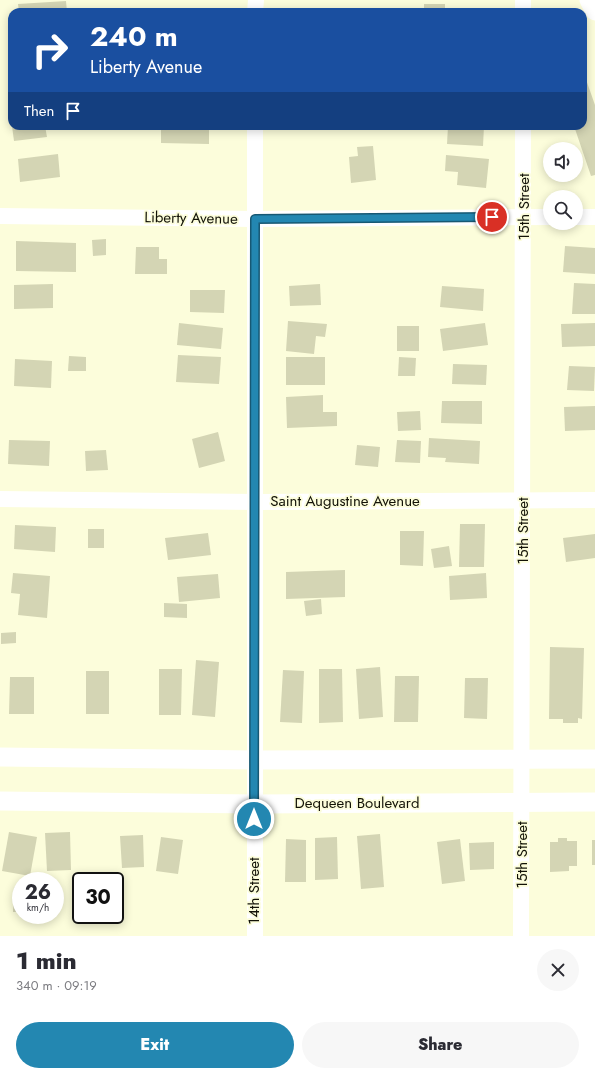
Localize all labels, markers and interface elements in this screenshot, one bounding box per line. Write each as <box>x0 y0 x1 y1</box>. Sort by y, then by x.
text: 240 m <box>90 16 178 57</box>
icon: right <box>24 24 76 76</box>
text: Liberty Avenue <box>90 54 202 80</box>
text: Then <box>24 100 54 122</box>
icon: arrive <box>62 100 84 122</box>
map controls <box>543 142 583 230</box>
button: sound <box>543 142 583 182</box>
street label: 15th Street <box>513 173 535 240</box>
button: search <box>543 190 583 230</box>
pin <box>475 200 509 234</box>
street label: Liberty Avenue <box>144 206 238 230</box>
icon: arrive <box>481 206 503 228</box>
street label: Saint Augustine Avenue <box>270 490 420 512</box>
street label: 15th Street <box>512 497 534 564</box>
street label: Dequeen Boulevard <box>294 792 420 814</box>
position arrow <box>233 798 275 840</box>
street label: 15th Street <box>511 821 533 888</box>
street label: 14th Street <box>243 857 265 925</box>
speed limit sign: 30 <box>72 872 124 924</box>
text: 26 <box>25 878 51 907</box>
text: km/h <box>27 900 49 915</box>
text: 1 min <box>16 943 77 978</box>
button: close <box>537 949 579 991</box>
text: 340 m · 09:19 <box>16 976 97 995</box>
button: Exit <box>16 1022 294 1068</box>
button: Share <box>302 1022 579 1068</box>

